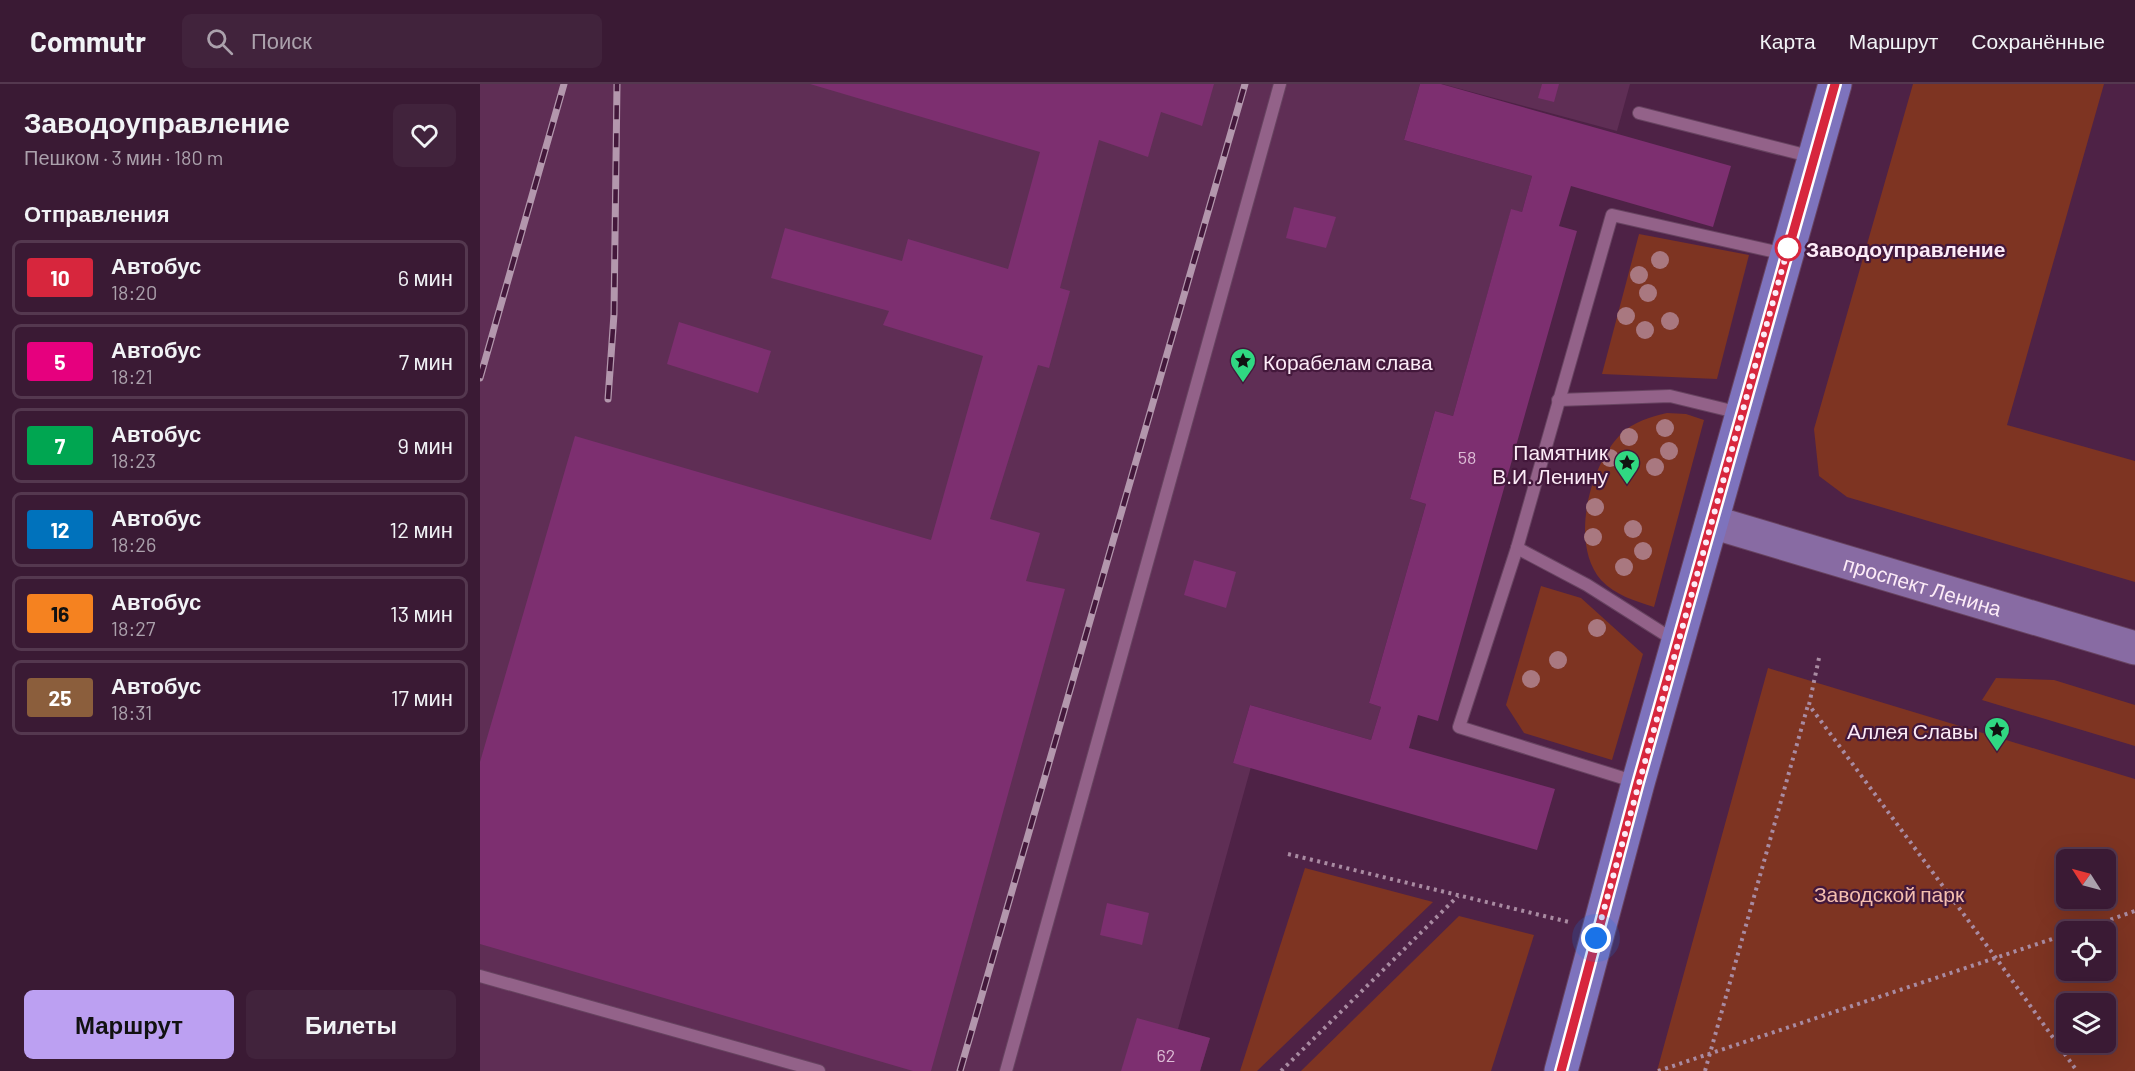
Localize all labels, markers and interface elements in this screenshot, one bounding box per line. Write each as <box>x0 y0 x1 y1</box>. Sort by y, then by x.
search box <box>182 14 602 68</box>
text: Commutr <box>30 24 146 58</box>
icon: search <box>203 25 236 58</box>
text: Поиск <box>251 27 312 53</box>
text: Карта <box>1760 28 1816 53</box>
text: Маршрут <box>1849 28 1938 53</box>
text: Сохранённые <box>1971 28 2105 53</box>
button: heart <box>393 104 456 167</box>
text: Заводоуправление <box>24 105 290 139</box>
text: Пешком · 3 мин · 180 m <box>24 145 223 169</box>
text: Отправления <box>24 200 170 226</box>
marker: Заводоуправление <box>1775 235 1801 261</box>
place label: Заводоуправление <box>1806 236 2005 261</box>
text: Автобус <box>111 252 201 278</box>
text: 6 мин <box>398 264 453 290</box>
text: 10 <box>50 265 70 290</box>
text: 18:20 <box>111 280 157 304</box>
text: Автобус <box>111 336 201 362</box>
place icon: Корабелам слава <box>1228 346 1258 384</box>
text: 7 мин <box>399 348 453 374</box>
text: 5 <box>54 349 66 374</box>
place label: Корабелам слава <box>1263 349 1433 374</box>
text: 18:21 <box>111 364 153 388</box>
text: Автобус <box>111 420 201 446</box>
text: 9 мин <box>398 432 453 458</box>
text: 7 <box>55 433 65 458</box>
place label: Памятник В.И. Ленину <box>1492 439 1609 488</box>
house number: 58 <box>1458 446 1476 468</box>
text: 18:23 <box>111 448 156 472</box>
place icon: Памятник В.И. Ленину <box>1612 448 1642 486</box>
text: Автобус <box>111 504 201 530</box>
text: 12 мин <box>390 516 453 542</box>
text: 12 <box>50 517 70 542</box>
text: 18:26 <box>111 532 156 556</box>
street label: проспект Ленина <box>1841 549 2005 620</box>
text: Автобус <box>111 588 201 614</box>
text: 13 мин <box>390 600 453 626</box>
text: 16 <box>51 601 69 626</box>
text: 18:27 <box>111 616 155 640</box>
text: Автобус <box>111 672 201 698</box>
text: 17 мин <box>391 684 453 710</box>
text: 25 <box>48 685 72 710</box>
text: 18:31 <box>111 700 152 724</box>
place icon: Аллея Славы <box>1982 715 2012 753</box>
place label: Аллея Славы <box>1847 718 1978 743</box>
north arrow <box>2056 849 2116 909</box>
map controls <box>2056 849 2116 1053</box>
park label: Заводской парк <box>1814 881 1965 906</box>
button: locate <box>2056 921 2116 981</box>
your location <box>1581 923 1611 953</box>
button: Маршрут <box>24 990 234 1059</box>
button: Билеты <box>246 990 456 1059</box>
button: layers <box>2056 993 2116 1053</box>
house number: 62 <box>1157 1044 1175 1066</box>

